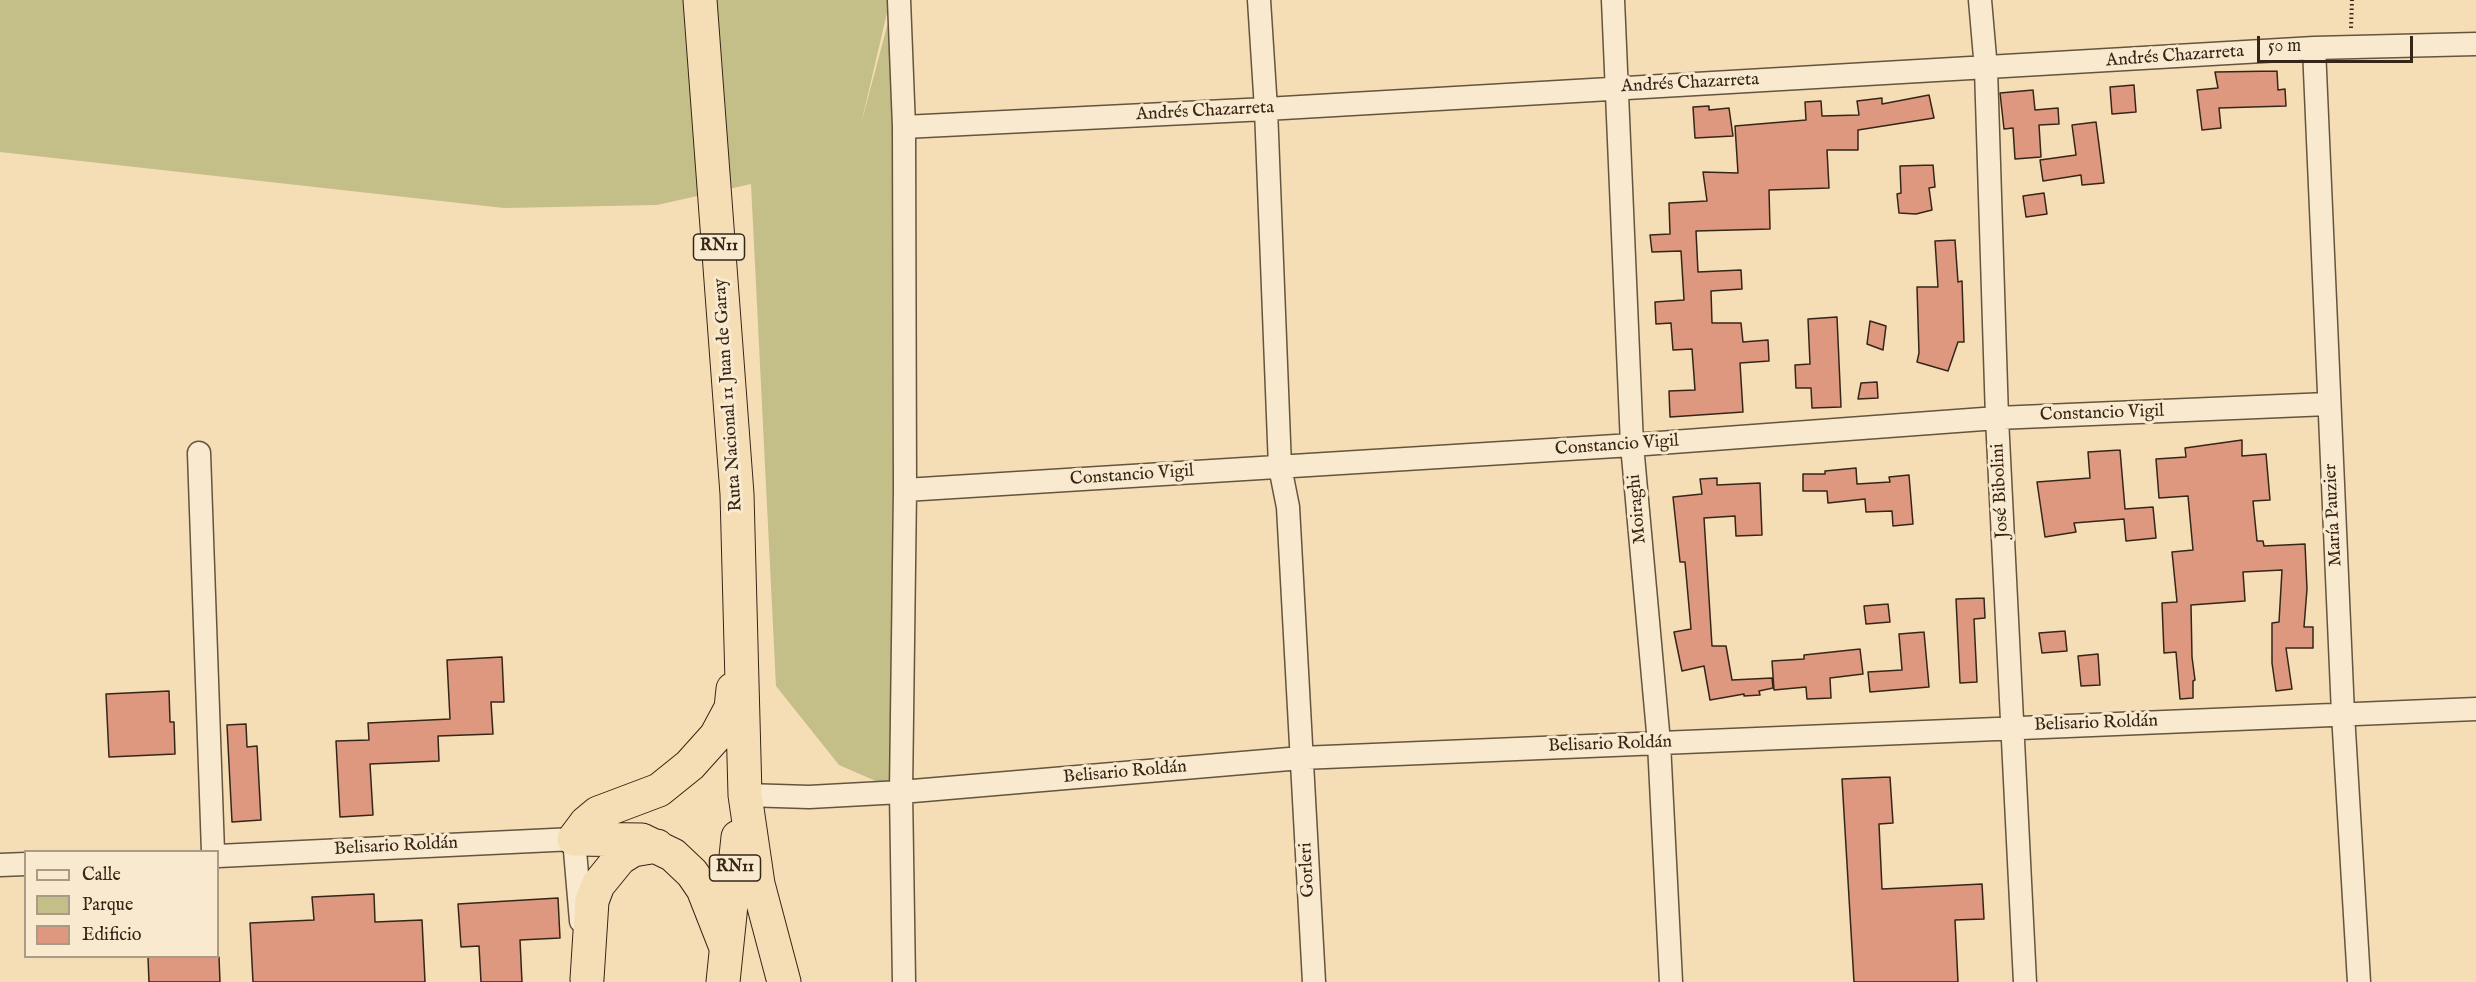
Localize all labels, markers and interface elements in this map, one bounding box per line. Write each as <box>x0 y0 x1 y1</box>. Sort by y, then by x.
scale bar <box>2260 24 2416 62</box>
text: 50 m <box>2268 35 2301 58</box>
street label: Andrés Chazarreta <box>2105 41 2245 73</box>
street label: Andrés Chazarreta <box>1620 70 1760 98</box>
street label: Andrés Chazarreta <box>1135 98 1275 126</box>
road number: RN11 <box>694 234 744 260</box>
street label: Ruta Nacional 11 Juan de Garay <box>710 278 748 512</box>
street label: Constancio Vigil <box>2040 401 2164 427</box>
street label: Constancio Vigil <box>1554 431 1680 461</box>
street label: José Bibolini <box>1988 443 2014 539</box>
street label: Constancio Vigil <box>1069 461 1195 491</box>
street label: María Pauzier <box>2321 463 2347 567</box>
street label: Moiraghi <box>1624 473 1652 545</box>
street label: Belisario Roldán <box>2034 711 2158 737</box>
street label: Belisario Roldán <box>1548 732 1672 758</box>
street label: Belisario Roldán <box>1062 757 1188 789</box>
street label: Belisario Roldán <box>333 833 459 861</box>
street label: Gorleri <box>1296 842 1320 898</box>
legend <box>24 850 219 958</box>
road number: RN11 <box>710 855 760 881</box>
text: Calle <box>82 864 121 887</box>
text: Parque <box>82 894 133 917</box>
text: Edificio <box>82 924 142 947</box>

